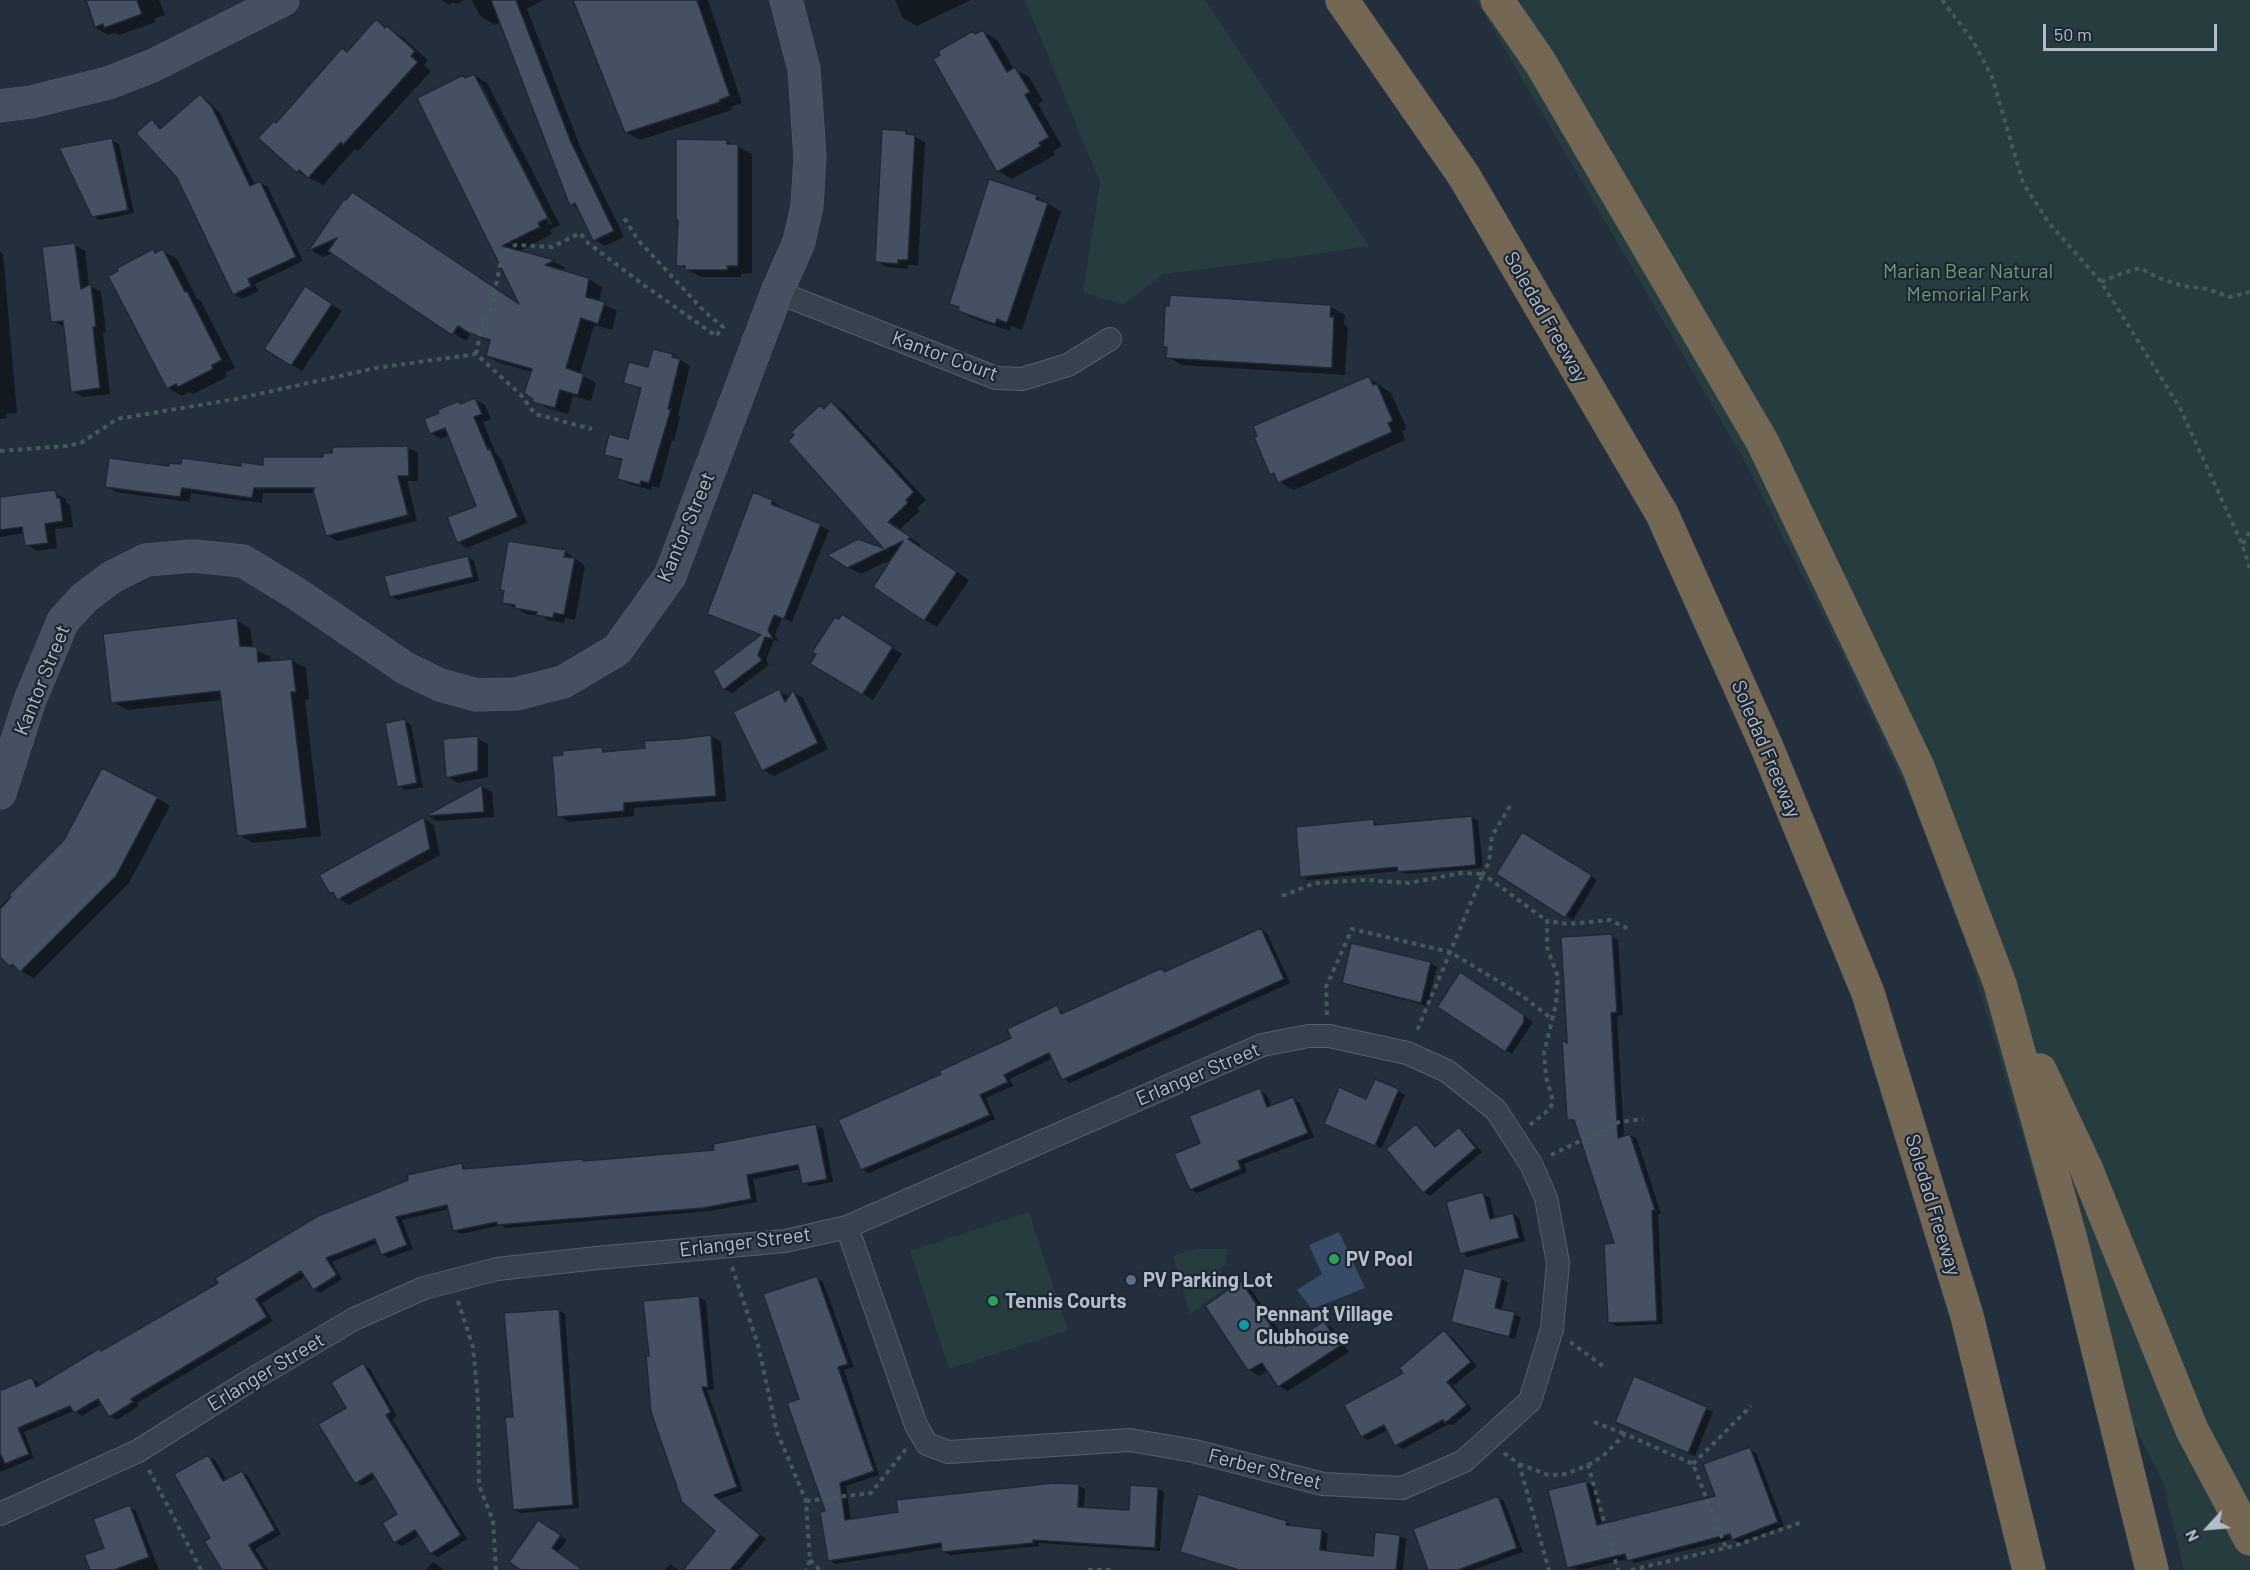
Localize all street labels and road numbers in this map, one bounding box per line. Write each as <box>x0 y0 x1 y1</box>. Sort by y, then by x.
street label: Soledad Freeway <box>1499 247 1593 387</box>
street label: Kantor Court <box>889 326 1001 386</box>
street label: Kantor Street <box>652 468 720 586</box>
street label: Kantor Street <box>9 621 75 739</box>
street label: Soledad Freeway <box>1726 677 1806 821</box>
street label: Erlanger Street <box>1132 1037 1264 1111</box>
street label: Soledad Freeway <box>1900 1131 1966 1279</box>
street label: Erlanger Street <box>678 1222 812 1262</box>
street label: Erlanger Street <box>203 1328 329 1416</box>
street label: Ferber Street <box>1206 1443 1324 1495</box>

